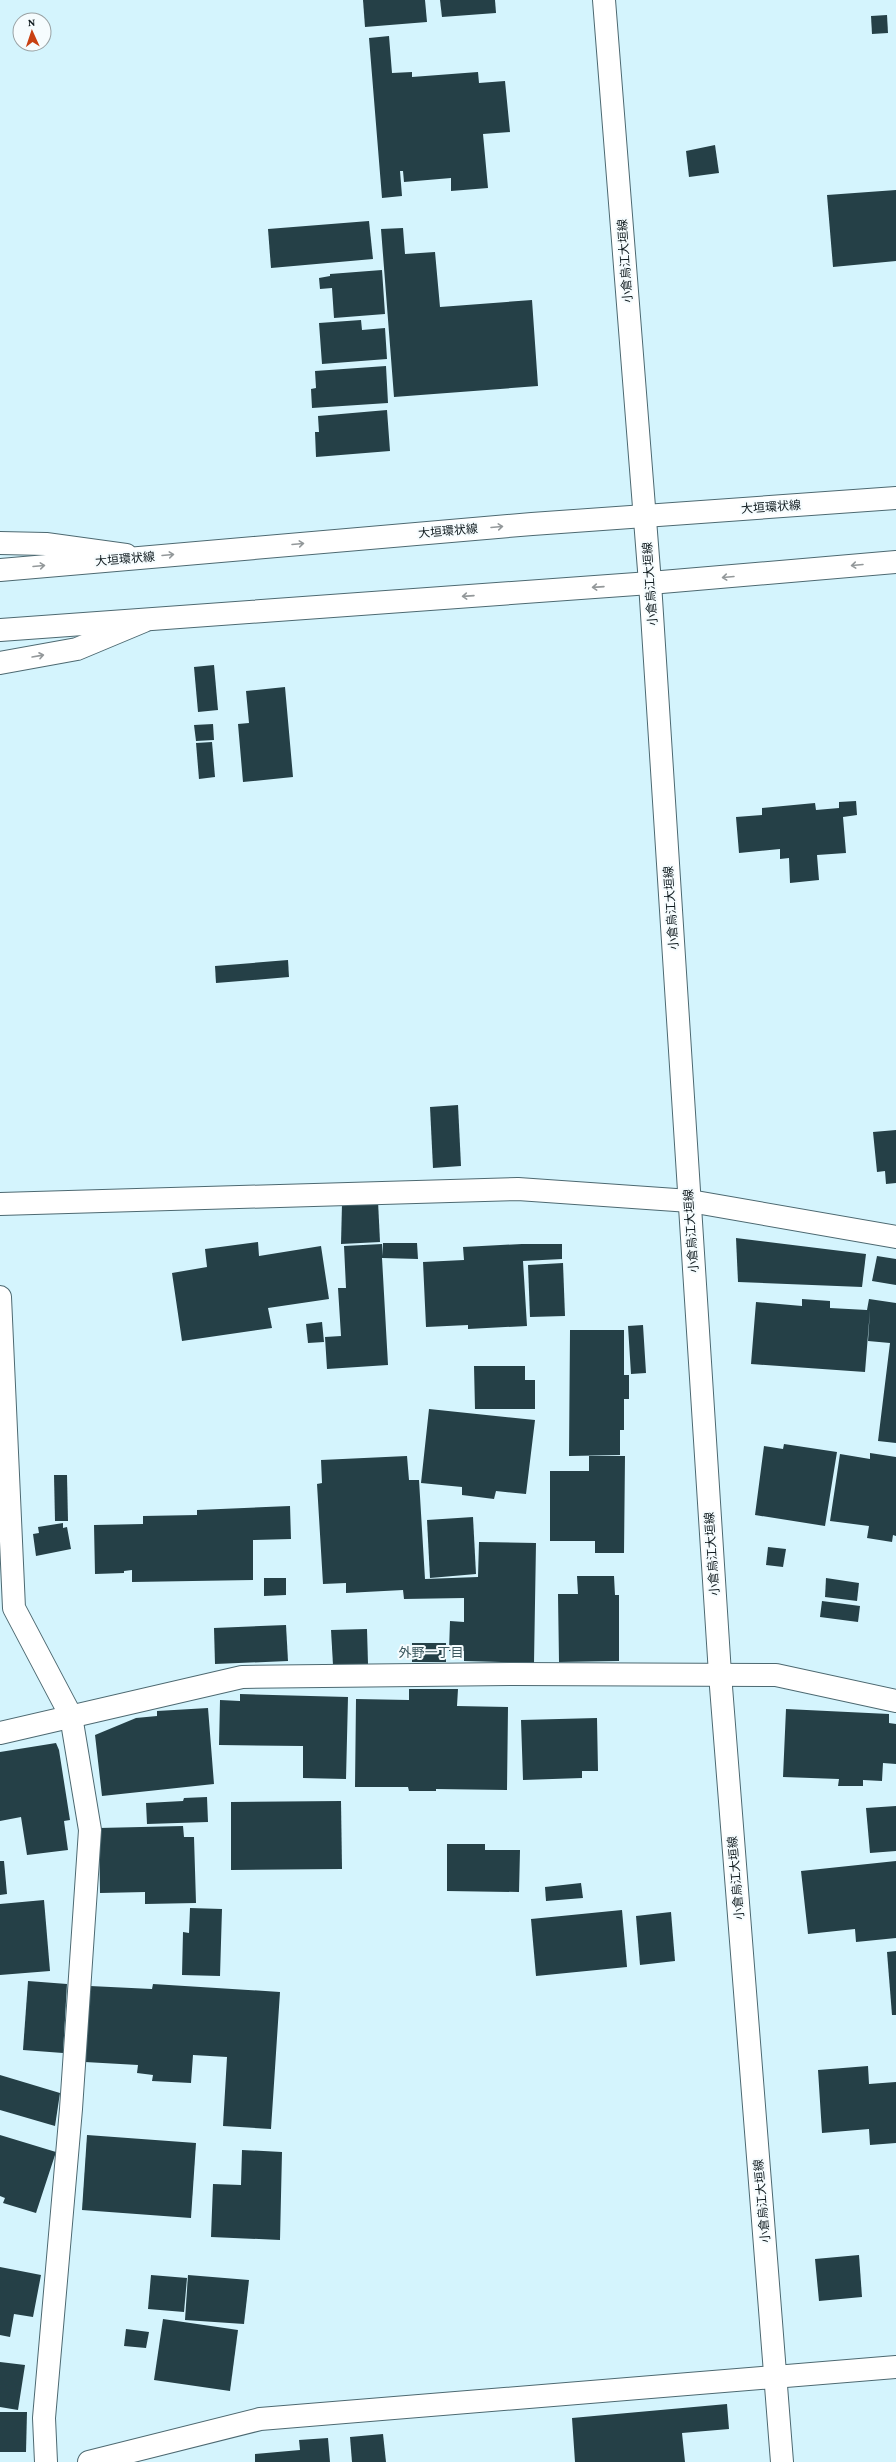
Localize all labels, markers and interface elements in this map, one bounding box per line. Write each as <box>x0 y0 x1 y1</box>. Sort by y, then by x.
north arrow <box>12 12 52 52</box>
text: N <box>27 16 36 28</box>
street label: 小倉烏江大垣線 <box>615 219 635 303</box>
street label: 大垣環状線 <box>741 498 801 516</box>
street label: 大垣環状線 <box>417 521 479 541</box>
one-way arrow <box>490 523 503 530</box>
one-way arrow <box>291 540 304 548</box>
street label: 小倉烏江大垣線 <box>640 542 660 626</box>
street label: 大垣環状線 <box>94 549 156 569</box>
one-way arrow <box>161 551 174 559</box>
one-way arrow <box>851 561 864 569</box>
one-way arrow <box>32 563 45 570</box>
one-way arrow <box>722 573 735 580</box>
one-way arrow <box>592 583 605 590</box>
one-way arrow <box>462 592 475 599</box>
one-way arrow <box>32 652 45 660</box>
street label: 小倉烏江大垣線 <box>661 866 681 950</box>
street label: 小倉烏江大垣線 <box>681 1189 701 1273</box>
street label: 小倉烏江大垣線 <box>702 1512 722 1596</box>
district label: 外野一丁目 <box>398 1645 464 1660</box>
street label: 小倉烏江大垣線 <box>725 1836 747 1920</box>
street label: 小倉烏江大垣線 <box>751 2159 773 2243</box>

